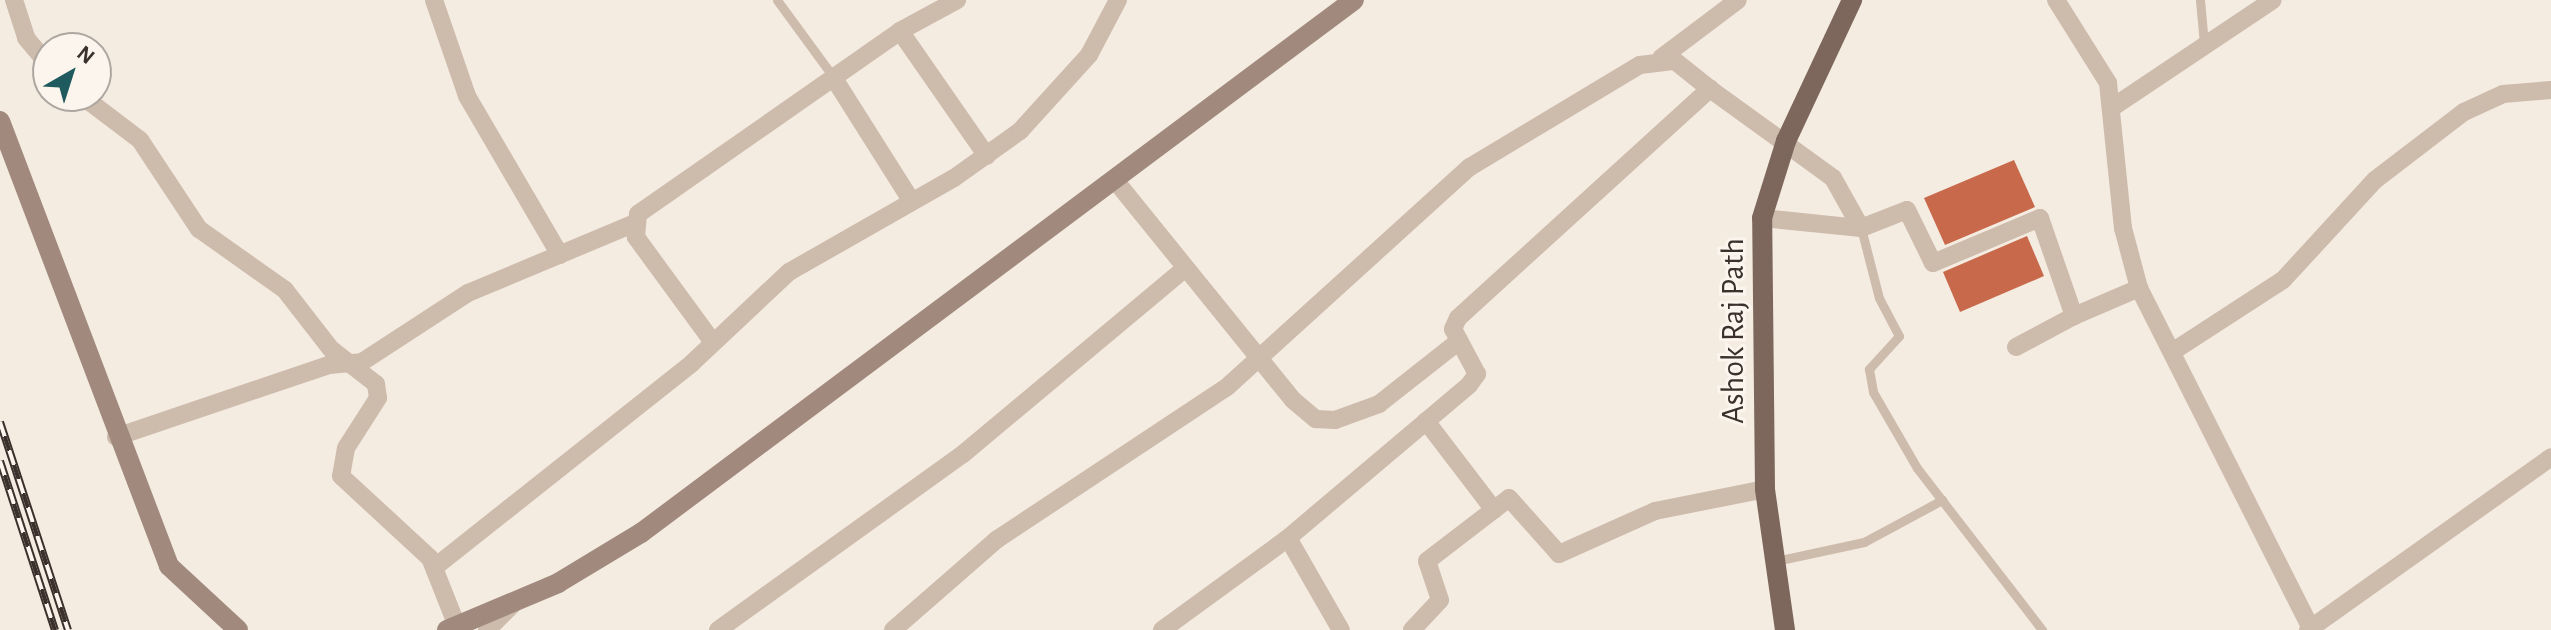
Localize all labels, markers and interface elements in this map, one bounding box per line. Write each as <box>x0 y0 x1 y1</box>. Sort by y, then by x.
north arrow <box>32 32 112 112</box>
text: N <box>73 42 99 68</box>
street label: Ashok Raj Path <box>1714 238 1752 424</box>

